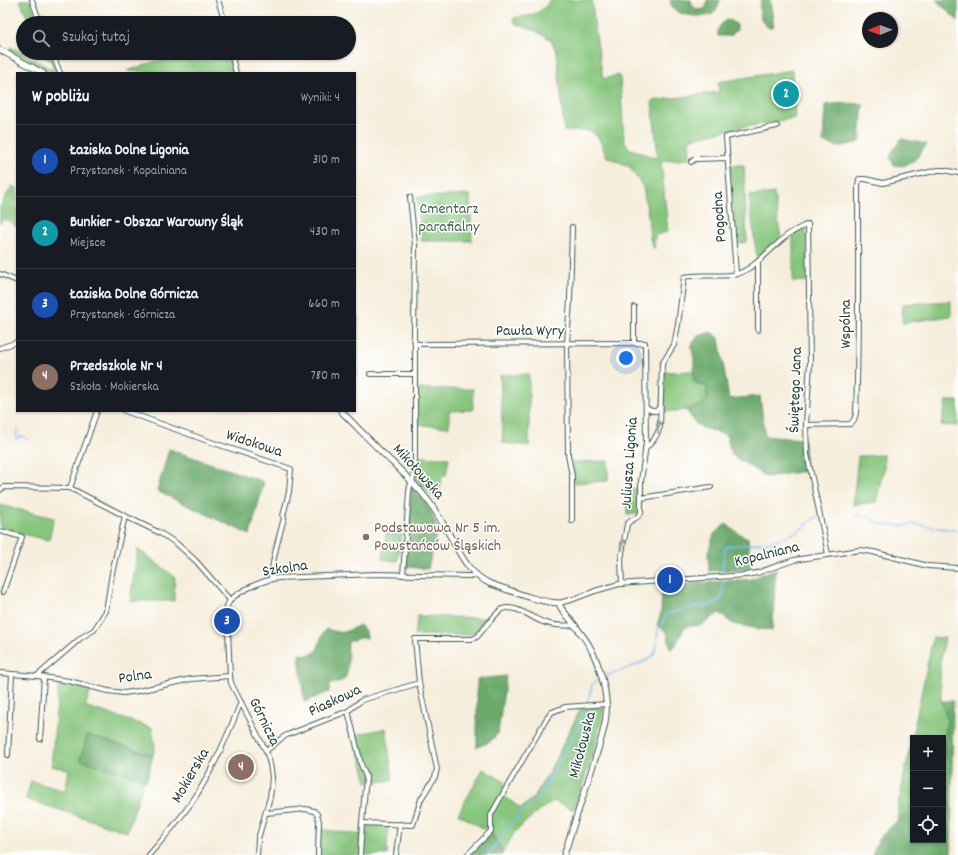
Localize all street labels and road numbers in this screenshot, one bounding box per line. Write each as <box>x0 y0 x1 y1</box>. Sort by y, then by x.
street label: Pogodna <box>707 190 733 243</box>
street label: Wspólna <box>835 299 858 349</box>
street label: Pawła Wyry <box>496 320 565 343</box>
street label: Świętego Jana <box>783 346 809 433</box>
street label: Juliusza Ligonia <box>615 416 645 510</box>
street label: Widokowa <box>223 424 286 464</box>
street label: Mikołowska <box>387 439 450 505</box>
street label: Kopalniana <box>732 536 802 574</box>
street label: Szkolna <box>261 554 310 584</box>
street label: Polna <box>117 663 153 691</box>
street label: Piaskowa <box>305 679 366 723</box>
street label: Górnicza <box>242 694 286 751</box>
street label: Mikołowska <box>563 709 603 781</box>
street label: Mokierska <box>166 744 216 808</box>

